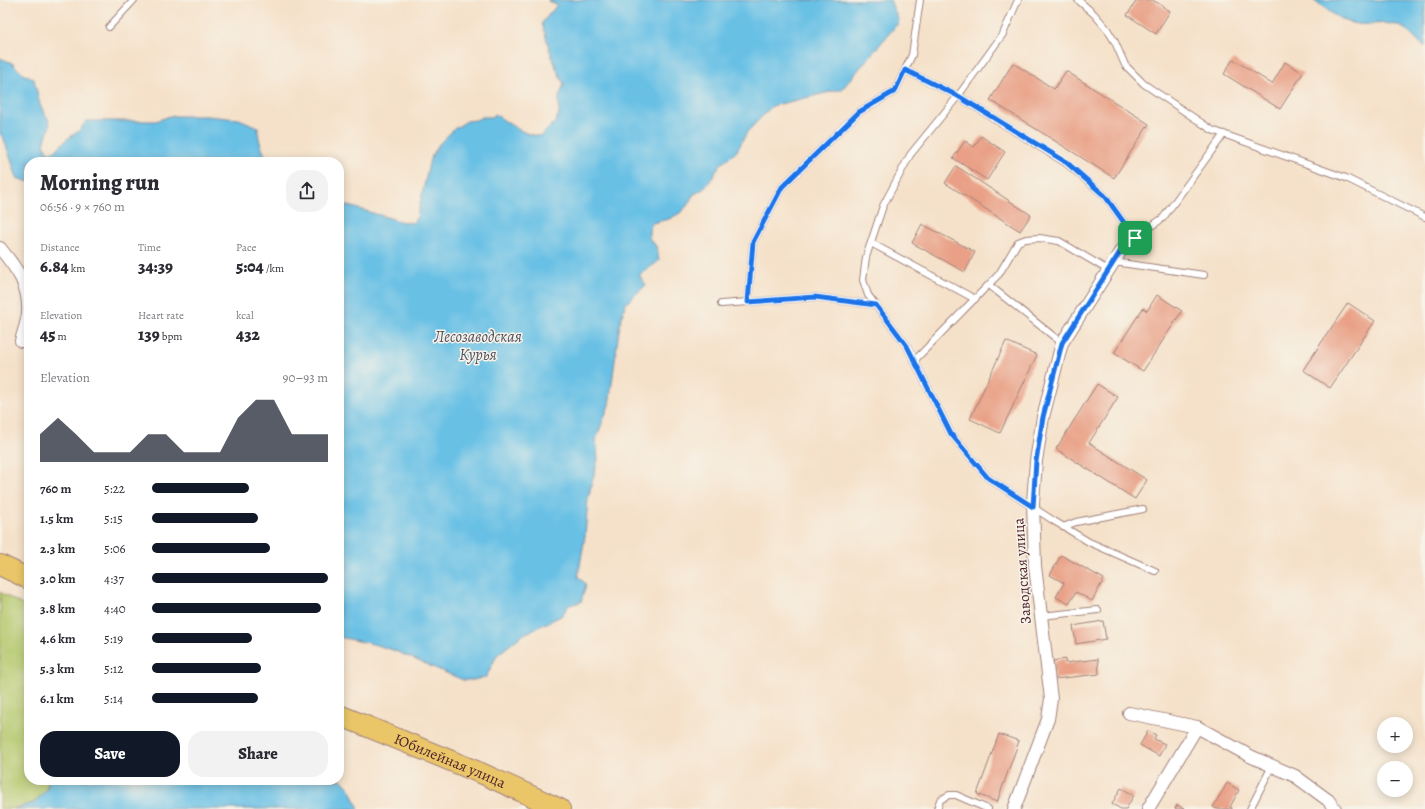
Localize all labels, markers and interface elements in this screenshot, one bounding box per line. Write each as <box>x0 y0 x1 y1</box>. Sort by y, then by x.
text: Morning run <box>40 168 160 198</box>
button: share <box>286 170 328 212</box>
text: 06:56 · 9 × 760 m <box>40 198 125 215</box>
pin <box>1118 221 1152 255</box>
icon: arrive <box>1124 227 1146 249</box>
text: Distance <box>40 240 79 255</box>
text: Time <box>138 240 161 255</box>
text: Pace <box>236 240 256 255</box>
text: 6.84 <box>40 255 69 278</box>
text: 34:39 <box>138 255 173 278</box>
text: 5:04 <box>236 255 264 278</box>
text: km <box>69 261 85 276</box>
text: /km <box>264 261 284 276</box>
text: Elevation <box>40 308 82 323</box>
text: Heart rate <box>138 308 184 323</box>
text: kcal <box>236 308 254 323</box>
text: 45 <box>40 323 55 346</box>
text: 139 <box>138 323 160 346</box>
text: 432 <box>236 323 260 346</box>
water label: Лесозаводская Курья <box>433 326 522 366</box>
text: m <box>55 329 67 344</box>
text: bpm <box>160 329 182 344</box>
text: Elevation <box>40 369 90 386</box>
text: 90–93 m <box>283 369 328 386</box>
text: 760 m <box>40 480 71 497</box>
text: 5:22 <box>104 480 125 497</box>
text: 1.5 km <box>40 510 74 527</box>
text: 5:15 <box>104 510 123 527</box>
street label: Заводская улица <box>1008 517 1036 625</box>
text: 2.3 km <box>40 540 75 557</box>
text: 5:06 <box>104 540 126 557</box>
text: 3.0 km <box>40 570 76 587</box>
text: 4:37 <box>104 570 124 587</box>
text: 3.8 km <box>40 600 75 617</box>
text: 4:40 <box>104 600 126 617</box>
text: 4.6 km <box>40 630 76 647</box>
text: 5:19 <box>104 630 123 647</box>
text: 5.3 km <box>40 660 75 677</box>
text: 5:12 <box>104 660 123 677</box>
text: 6.1 km <box>40 690 74 707</box>
text: 5:14 <box>104 690 123 707</box>
map controls <box>1377 717 1413 797</box>
button: + <box>1377 717 1413 753</box>
street label: Юбилейная улица <box>391 729 509 793</box>
button: Save <box>40 731 180 777</box>
button: Share <box>188 731 328 777</box>
button: − <box>1377 761 1413 797</box>

